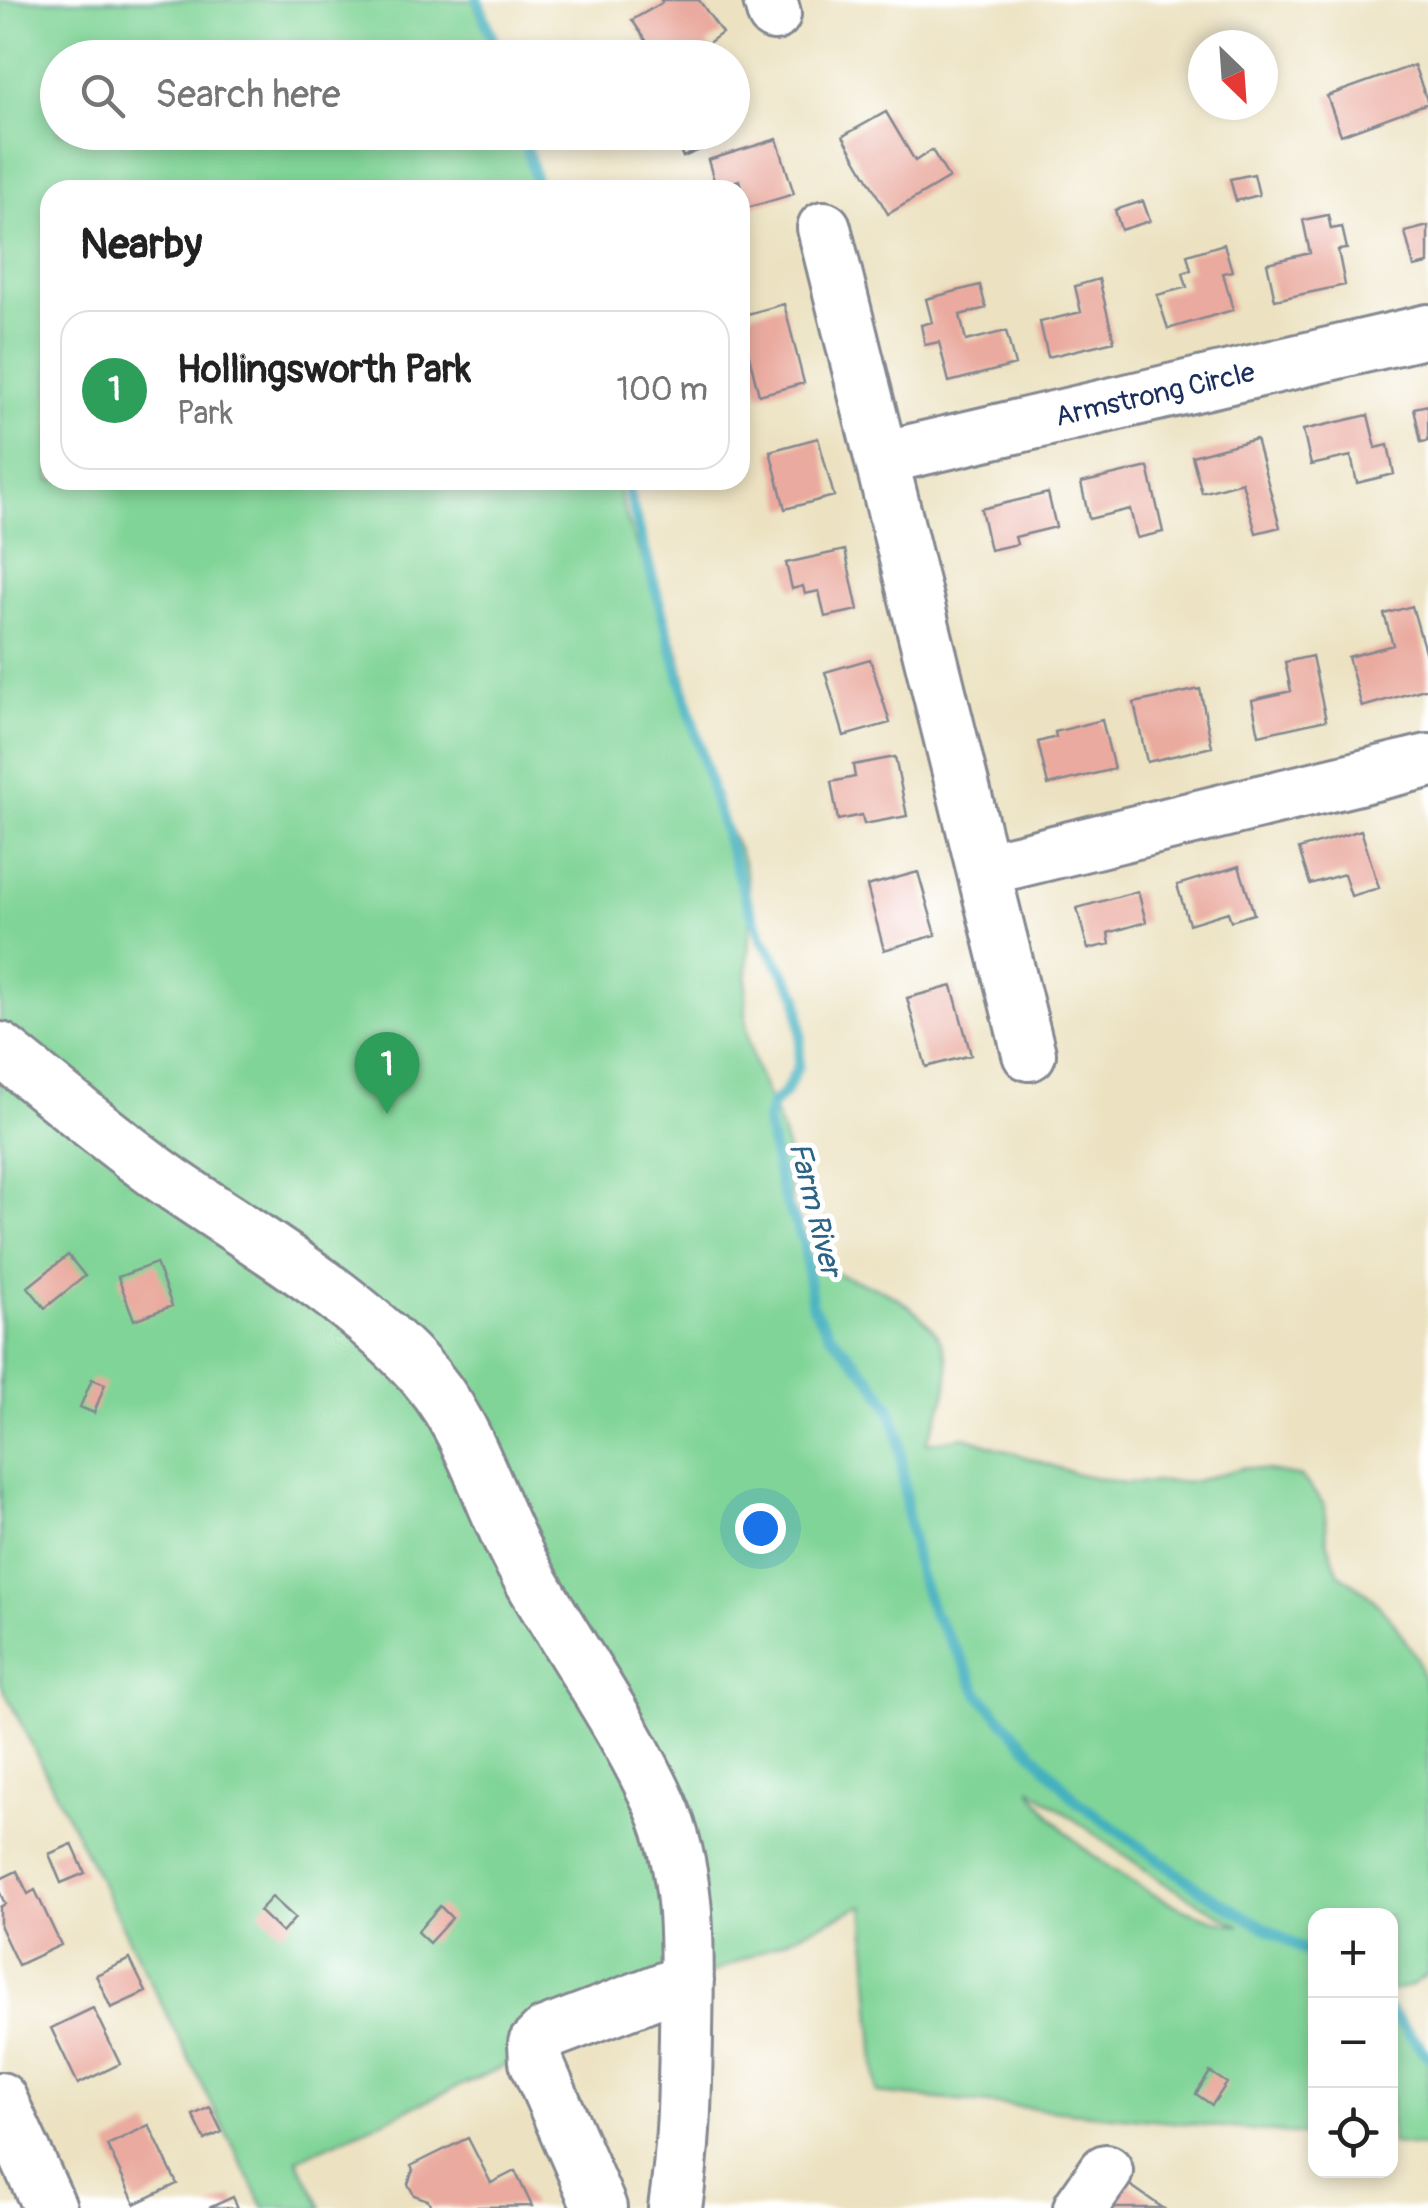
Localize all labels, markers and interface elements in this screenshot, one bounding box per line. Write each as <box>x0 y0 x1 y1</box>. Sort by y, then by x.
north arrow <box>1188 30 1278 120</box>
search box <box>40 40 750 150</box>
icon: search <box>75 68 130 123</box>
text: Search here <box>155 71 341 119</box>
text: Nearby <box>80 219 202 271</box>
text: Hollingsworth Park <box>177 346 471 394</box>
street label: Armstrong Circle <box>1052 355 1258 435</box>
text: 1 <box>108 370 121 410</box>
text: 100 m <box>616 370 708 410</box>
text: Park <box>177 394 233 434</box>
pin: 1 <box>354 1032 420 1114</box>
water label: Farm River <box>781 1138 850 1283</box>
your location <box>735 1503 786 1554</box>
map controls <box>1308 1908 1398 2178</box>
button: + <box>1308 1908 1398 1998</box>
button: − <box>1308 1998 1398 2088</box>
button: locate <box>1308 2088 1398 2178</box>

